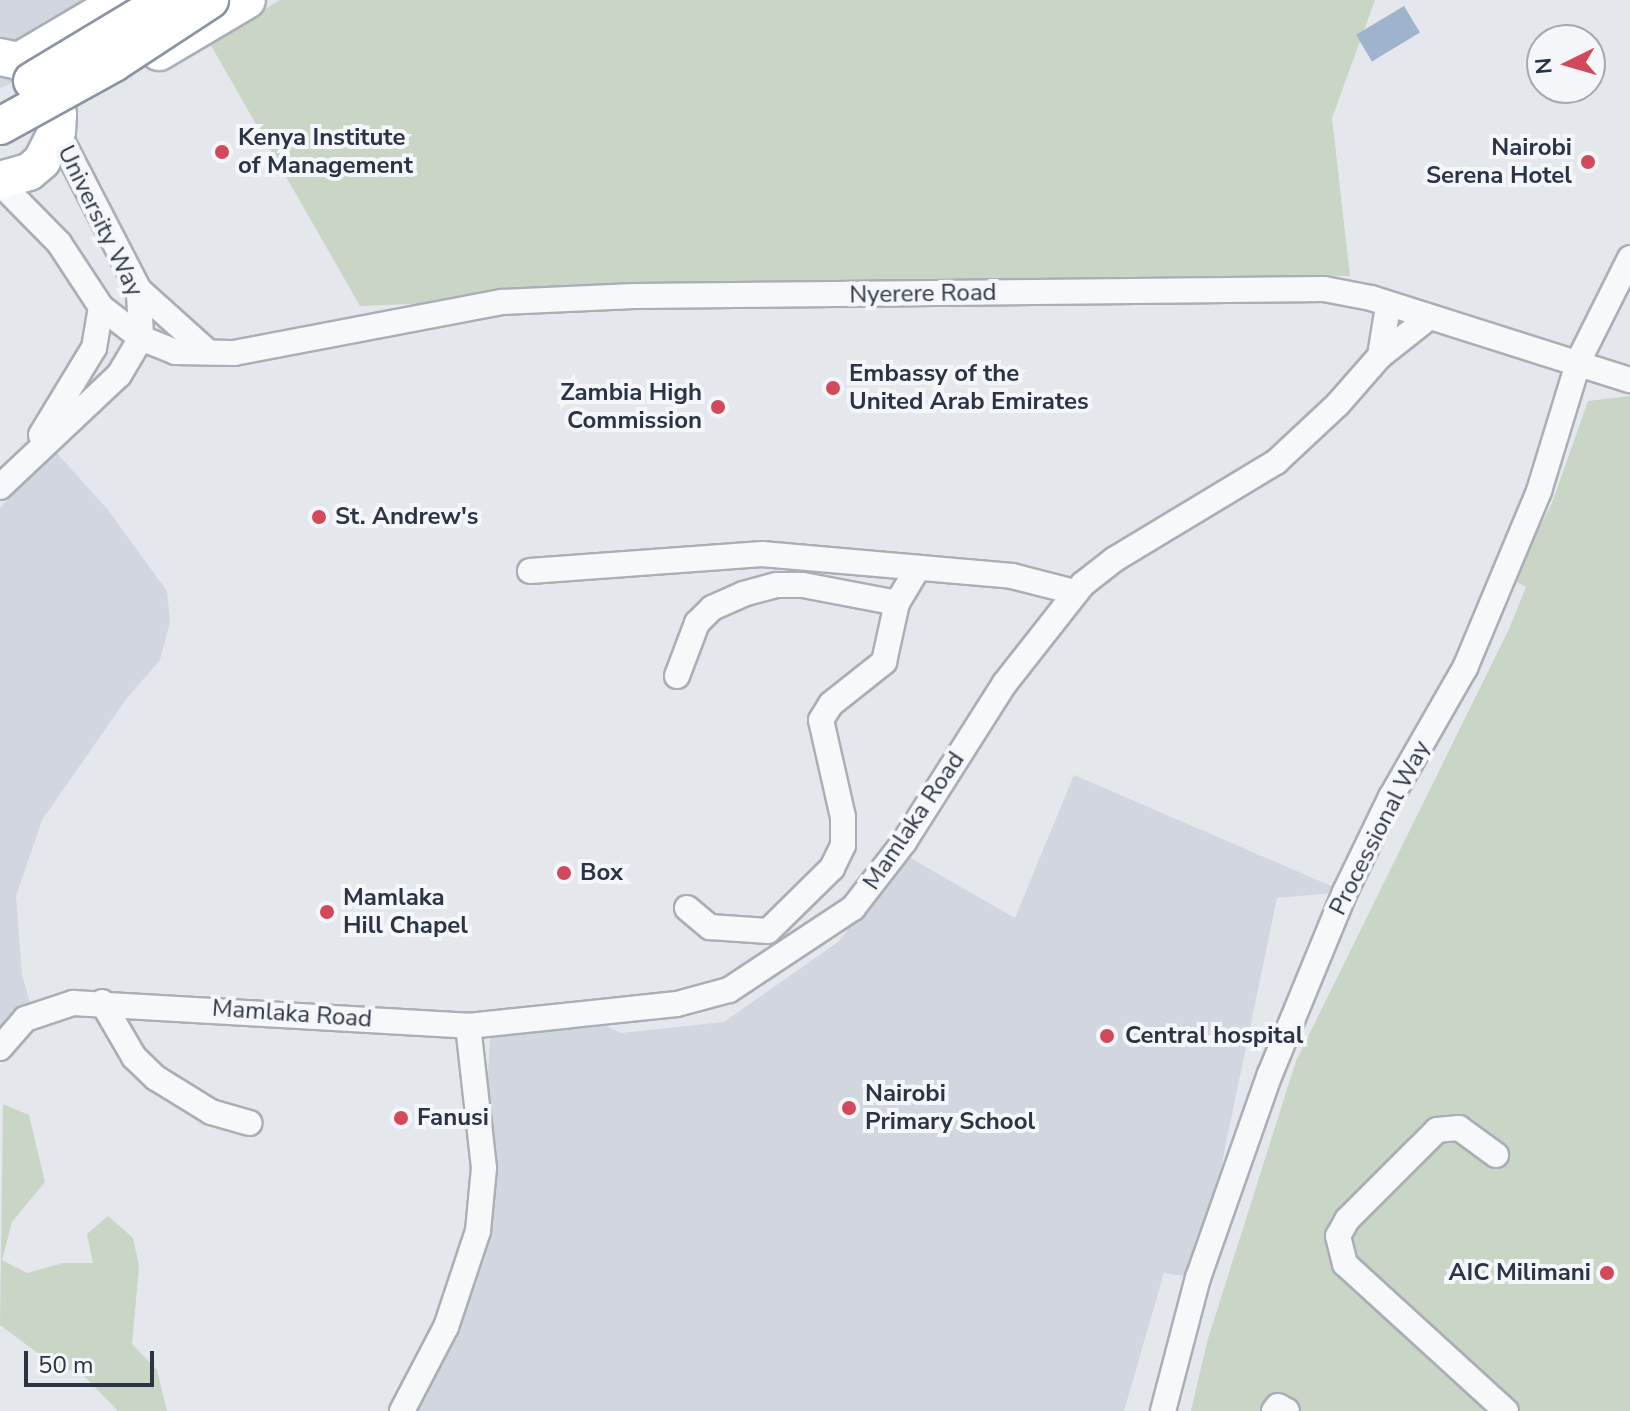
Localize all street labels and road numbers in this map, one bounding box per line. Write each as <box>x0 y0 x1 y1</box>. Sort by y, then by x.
street label: University Way <box>51 141 149 301</box>
street label: Nyerere Road <box>849 278 997 310</box>
street label: Processional Way <box>1324 736 1436 920</box>
street label: Mamlaka Road <box>857 747 971 895</box>
street label: Mamlaka Road <box>211 994 373 1034</box>

